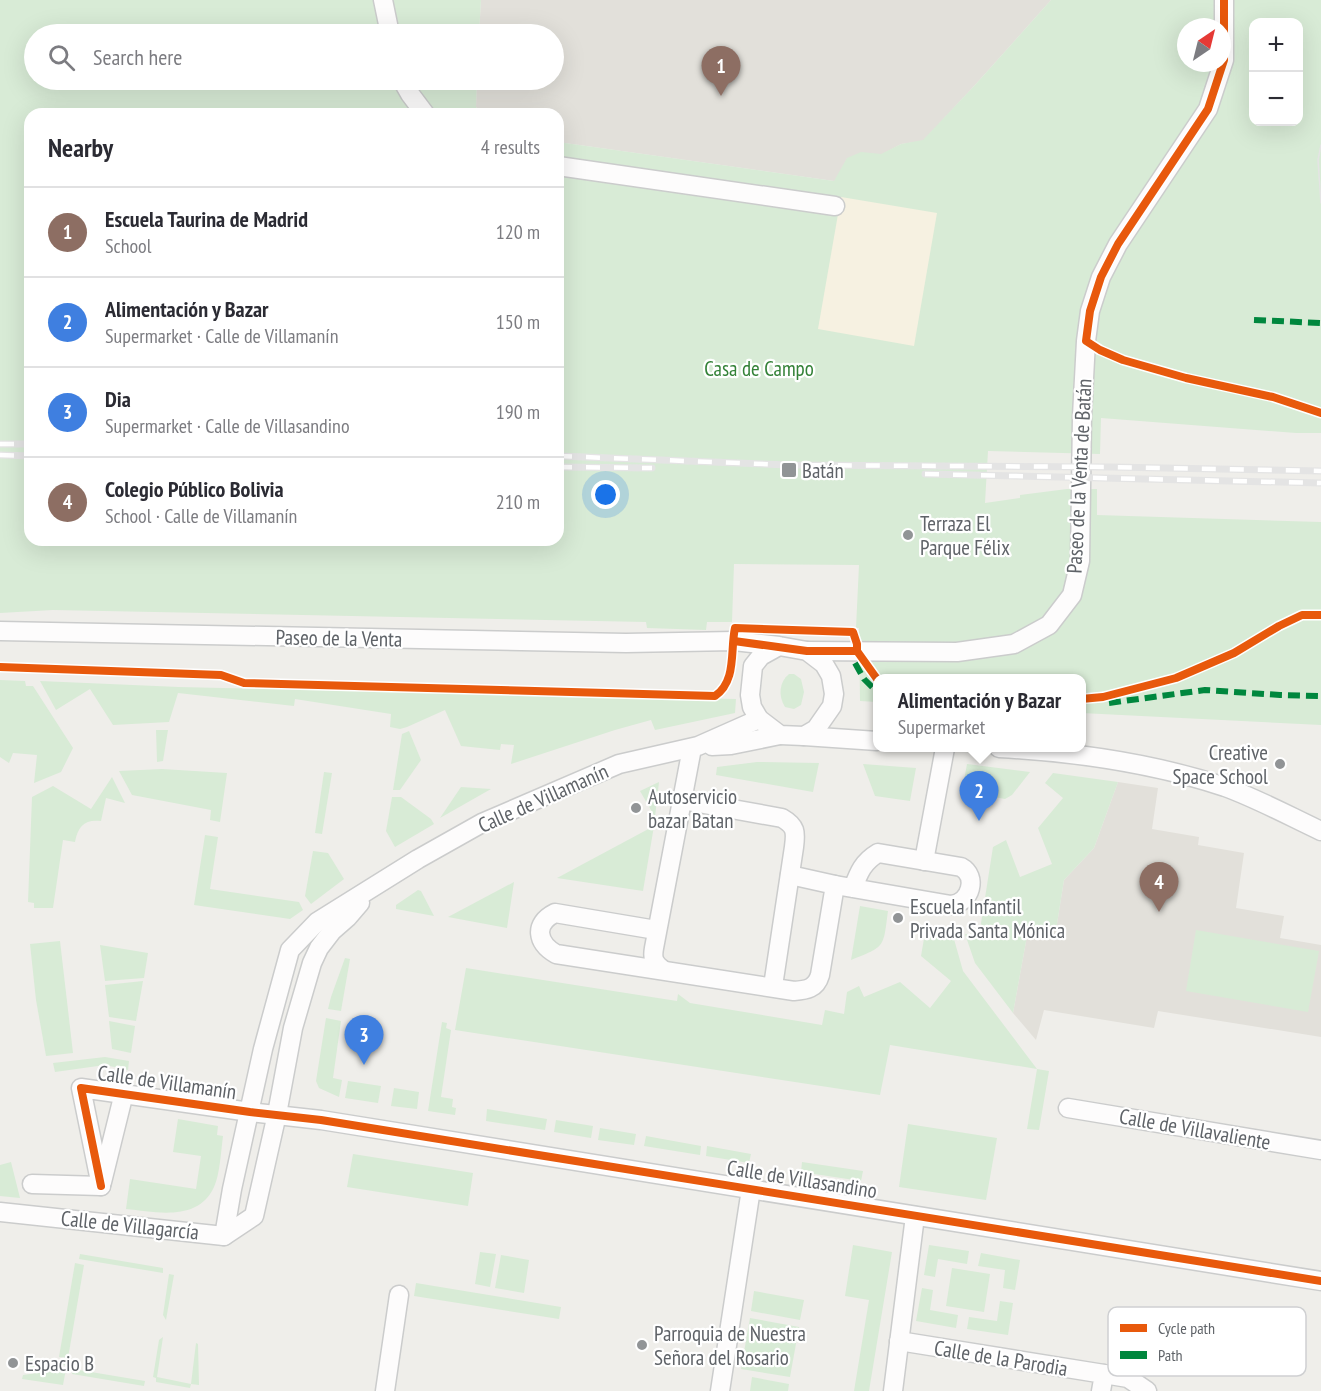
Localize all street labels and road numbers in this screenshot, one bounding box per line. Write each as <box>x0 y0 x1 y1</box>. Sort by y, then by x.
street label: Paseo de la Venta de Batán <box>1060 378 1098 574</box>
street label: Paseo de la Venta <box>275 623 403 653</box>
street label: Calle de Villamanín <box>474 757 612 839</box>
street label: Calle de Villamanín <box>96 1059 238 1105</box>
street label: Calle de Villavaliente <box>1117 1102 1273 1156</box>
street label: Calle de Villasandino <box>725 1154 879 1204</box>
street label: Calle de Villagarcía <box>60 1204 200 1246</box>
street label: Calle de la Parodia <box>932 1334 1070 1382</box>

